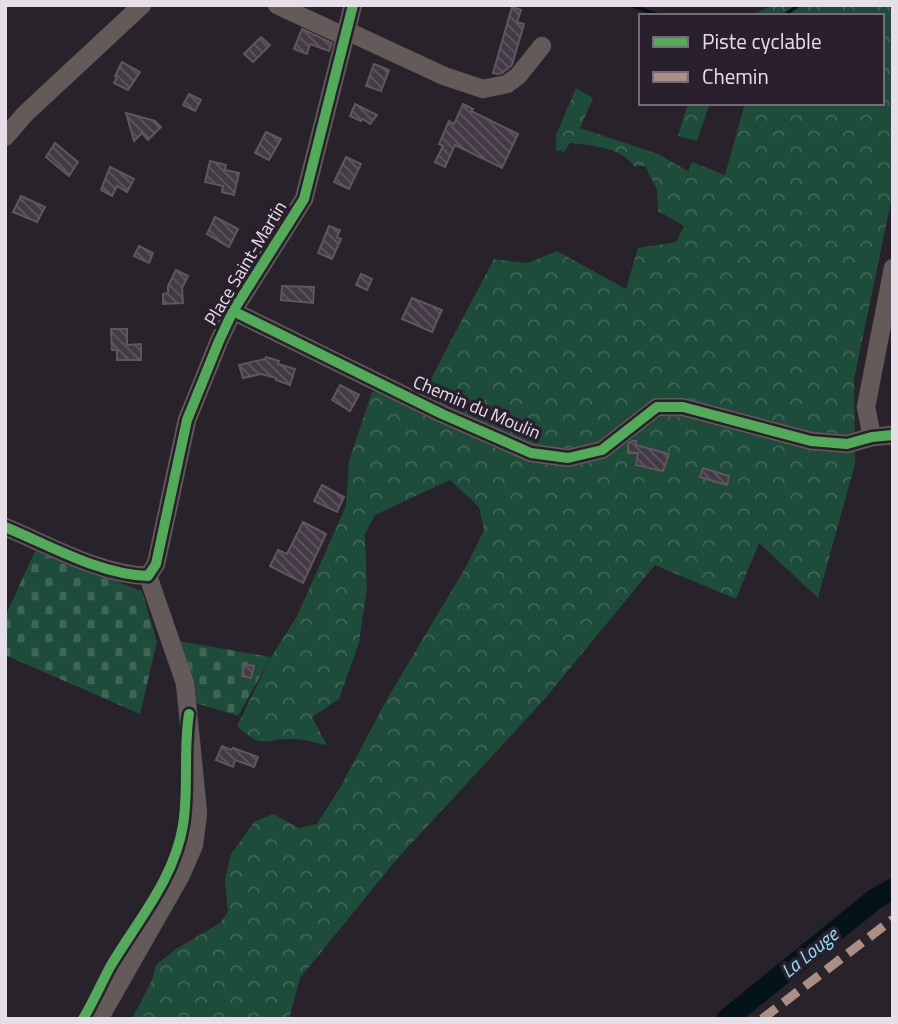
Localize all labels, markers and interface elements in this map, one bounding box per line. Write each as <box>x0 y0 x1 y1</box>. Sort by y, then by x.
legend <box>639 14 884 105</box>
text: Piste cyclable <box>702 25 822 57</box>
text: Chemin <box>702 60 769 92</box>
street label: Place Saint-Martin <box>197 196 293 330</box>
street label: Chemin du Moulin <box>409 368 545 446</box>
water label: La Louge <box>774 919 845 984</box>

